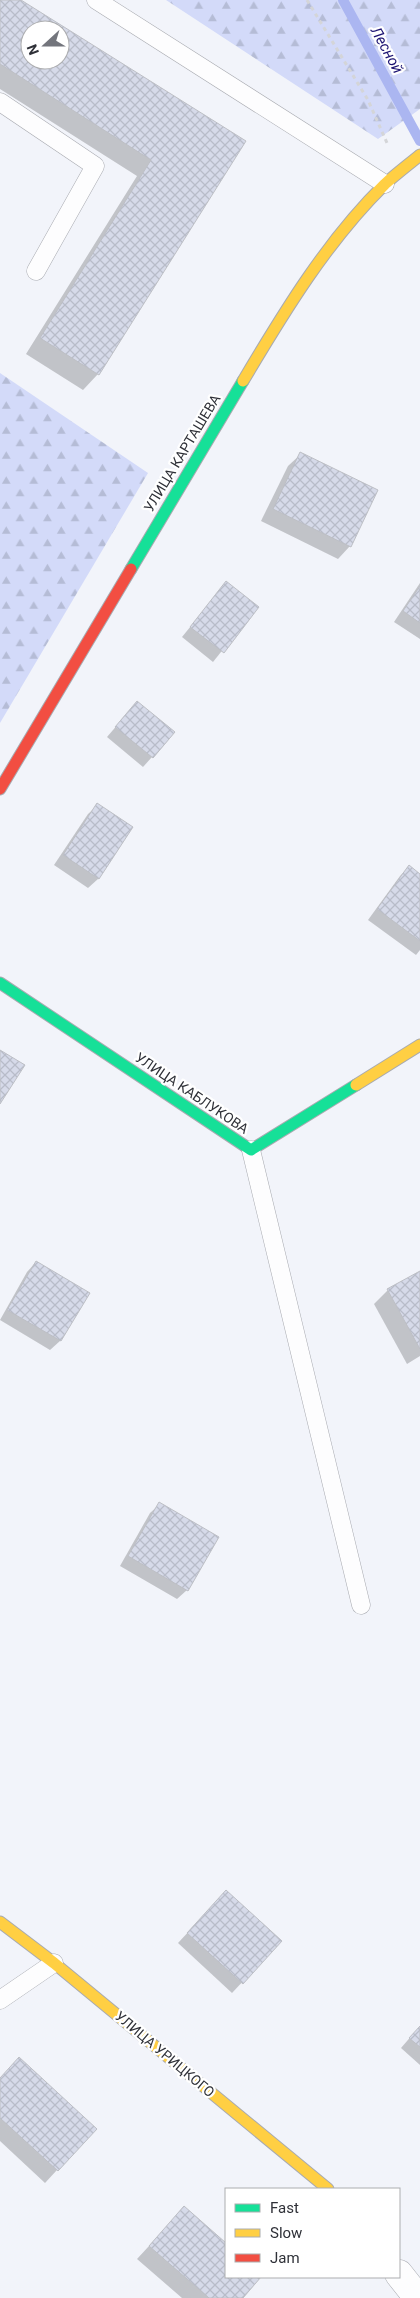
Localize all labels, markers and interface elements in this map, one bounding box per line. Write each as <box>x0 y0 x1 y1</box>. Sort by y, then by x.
north arrow <box>20 20 70 70</box>
water label: Лесной <box>366 23 407 77</box>
text: N <box>24 42 42 57</box>
street label: УЛИЦА КАРТАШЕВА <box>141 391 223 515</box>
street label: УЛИЦА КАБЛУКОВА <box>132 1049 252 1137</box>
street label: УЛИЦА УРИЦКОГО <box>112 2008 218 2100</box>
legend <box>225 2188 400 2278</box>
text: Fast <box>270 2199 299 2217</box>
text: Slow <box>270 2224 302 2242</box>
text: Jam <box>270 2249 300 2267</box>

